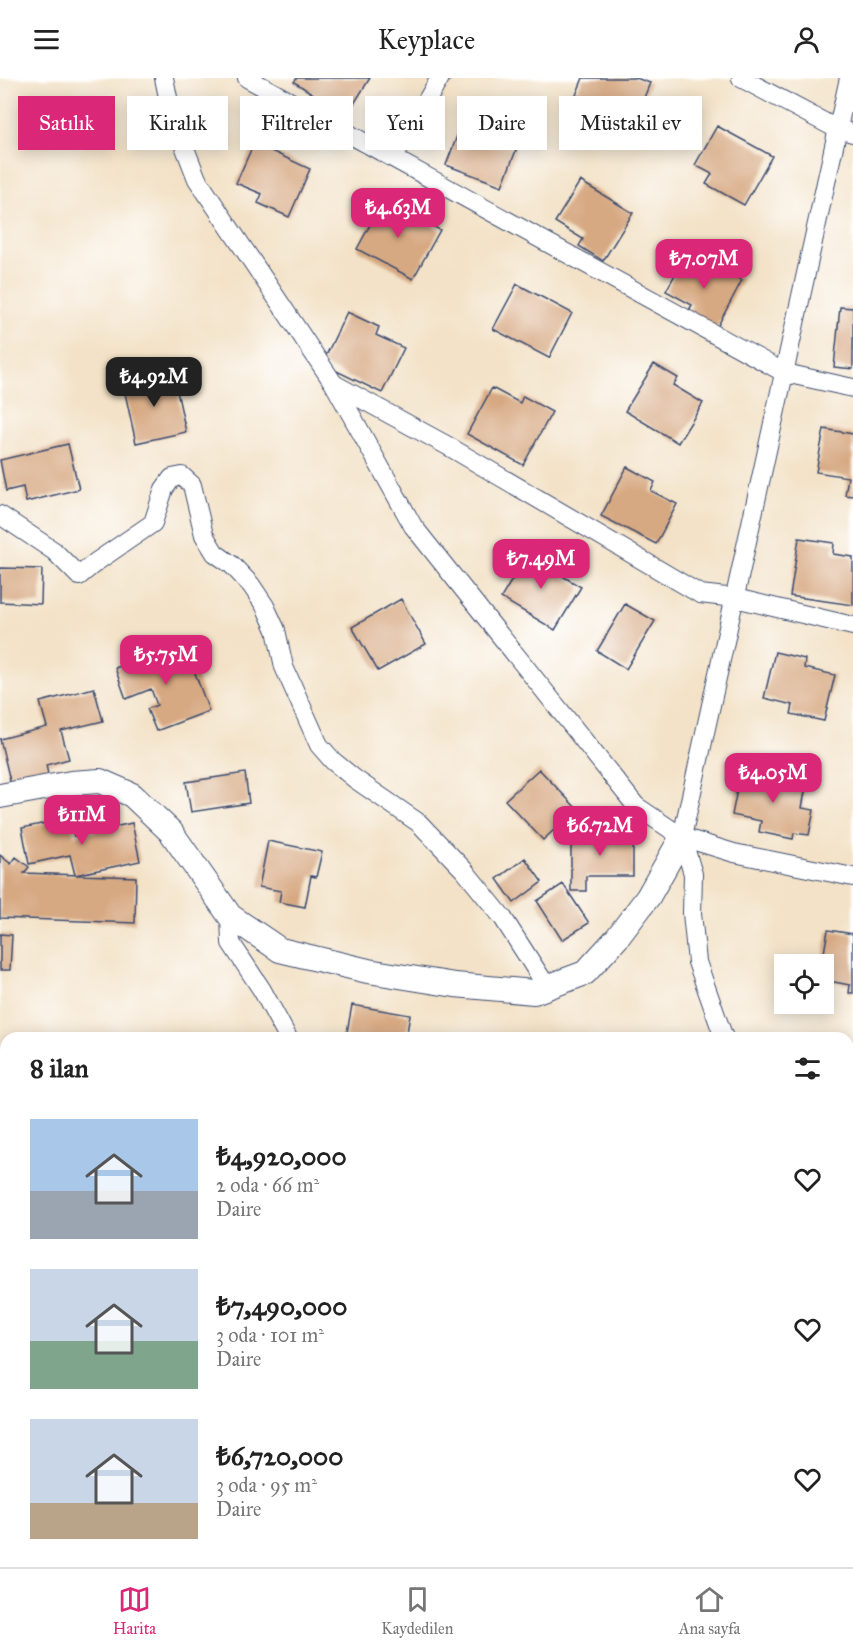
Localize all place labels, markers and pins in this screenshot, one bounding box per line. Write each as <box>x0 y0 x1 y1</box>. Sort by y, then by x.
pin: ₺4.63M <box>349 188 447 239</box>
pin: ₺7.07M <box>655 239 753 290</box>
pin: ₺4.92M <box>105 357 203 408</box>
pin: ₺7.49M <box>492 539 590 590</box>
pin: ₺5.75M <box>117 635 215 686</box>
pin: ₺4.05M <box>724 753 822 804</box>
pin: ₺11M <box>46 795 118 846</box>
pin: ₺6.72M <box>551 806 649 857</box>

